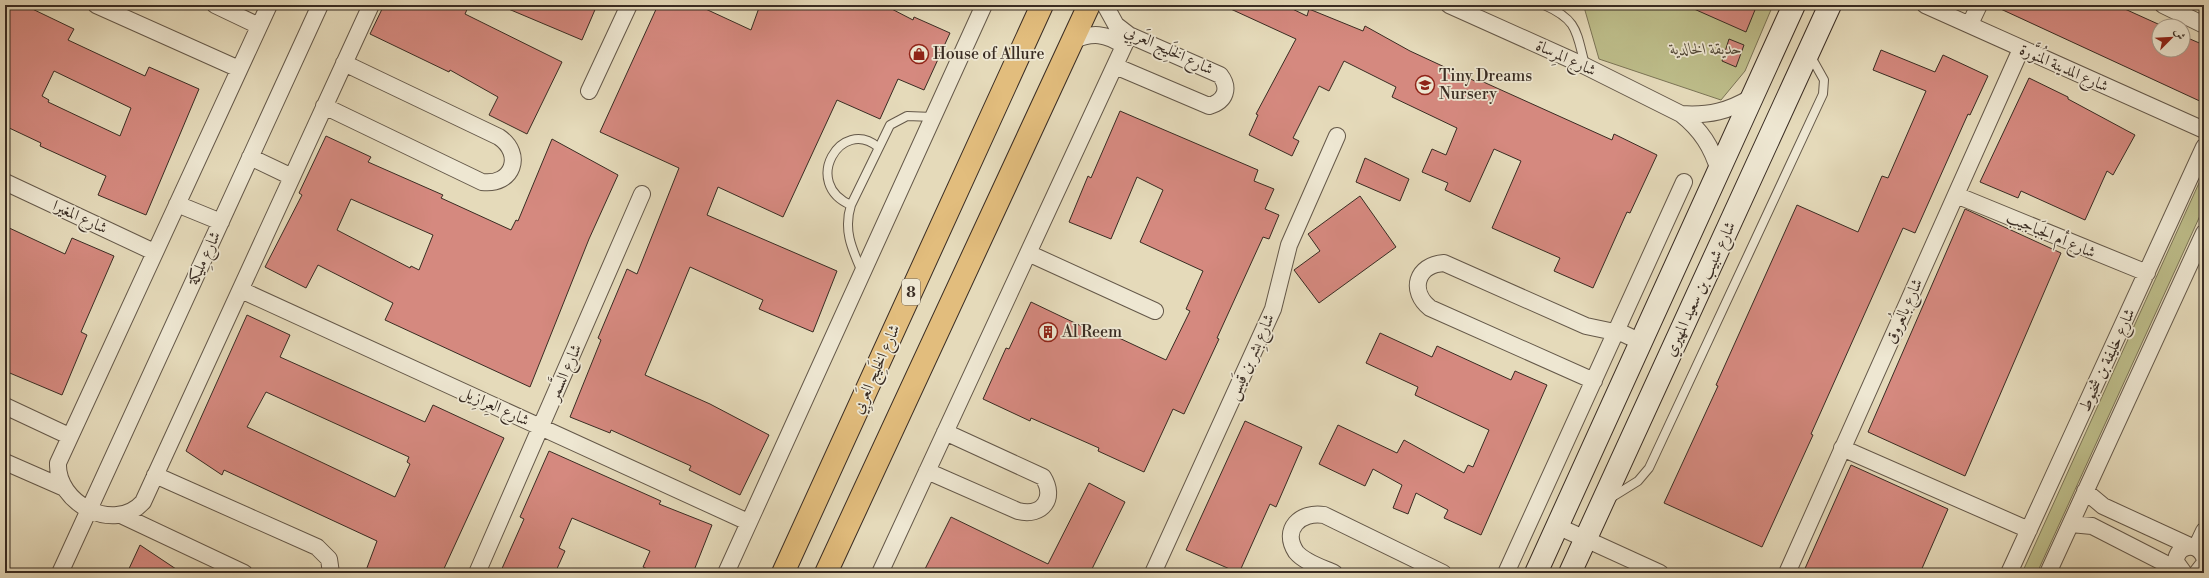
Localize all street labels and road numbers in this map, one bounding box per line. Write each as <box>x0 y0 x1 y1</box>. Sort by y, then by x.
street label: شارع الخَلِيج العَربِي <box>1120 19 1218 83</box>
street label: شارع المِرساة <box>1531 35 1599 83</box>
street label: شارع المدينة المُنوَّرة <box>2015 36 2113 99</box>
street label: شارع المغيرا <box>48 196 111 241</box>
street label: شارع أم الجَباجيب <box>2002 205 2099 266</box>
street label: شارع شبيب بن سعيد المهيري <box>1660 218 1743 361</box>
street label: شارع مِليكة <box>182 228 228 290</box>
street label: شارع بالعُروق <box>1877 274 1930 348</box>
road number: 8 <box>902 279 920 305</box>
street label: شارع خليفة بن شخبوط <box>2074 305 2142 416</box>
street label: شارع بِشر بن قَيس <box>1221 310 1282 405</box>
street label: شارع الخَلِيج العَربِي <box>846 320 908 419</box>
street label: شارع السَّمر <box>539 339 589 406</box>
street label: شارع العِرازِيل <box>456 381 533 433</box>

